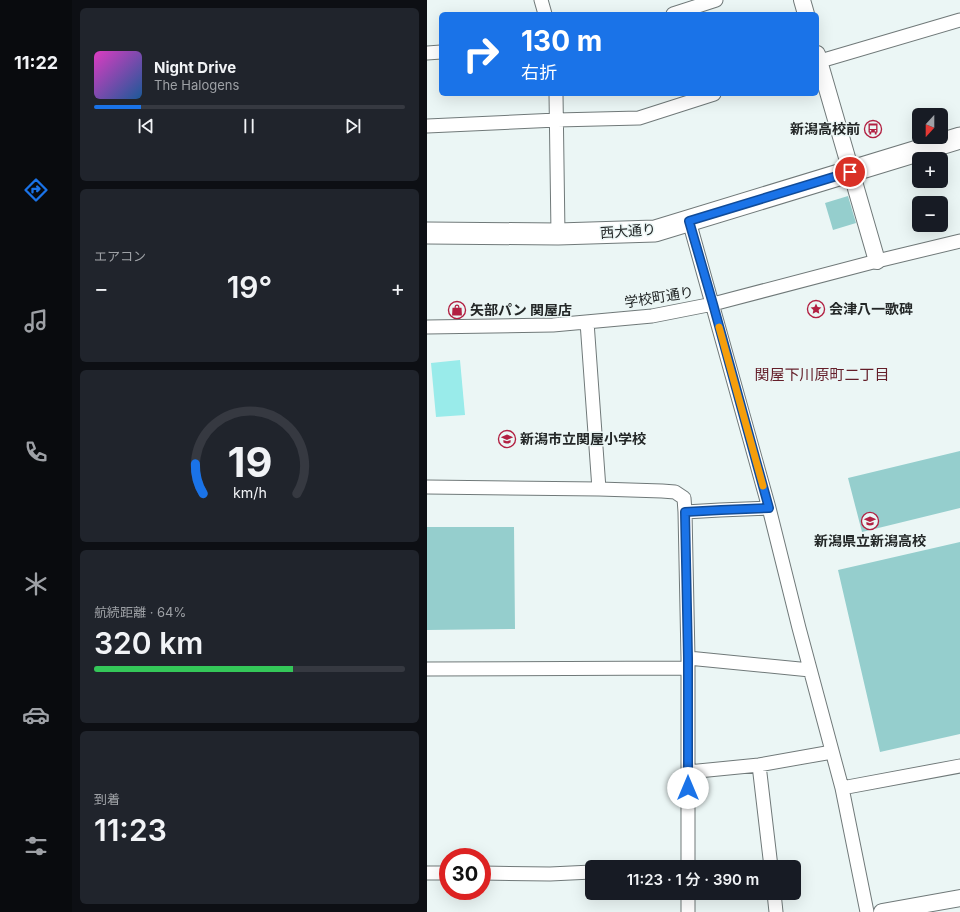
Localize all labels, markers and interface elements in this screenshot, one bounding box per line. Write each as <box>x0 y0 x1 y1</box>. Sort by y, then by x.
text: 130 m <box>521 24 602 58</box>
icon: right <box>455 28 507 80</box>
text: 11:22 <box>14 52 58 73</box>
text: Night Drive <box>154 58 236 77</box>
text: 右折 <box>521 62 557 83</box>
text: The Halogens <box>154 77 239 93</box>
north arrow <box>912 108 948 144</box>
map controls <box>912 108 948 232</box>
icon: previous <box>135 115 157 137</box>
icon: pause <box>238 115 260 137</box>
icon: next <box>342 115 364 137</box>
bus stop icon: 新潟高校前 <box>863 119 883 139</box>
place label: 新潟高校前 <box>790 120 860 137</box>
button: + <box>912 152 948 188</box>
pin <box>833 155 867 189</box>
icon: arrive <box>839 161 861 183</box>
icon: directions <box>22 176 50 204</box>
button: − <box>912 196 948 232</box>
street label: 西大通り <box>599 220 656 241</box>
text: エアコン <box>94 248 146 264</box>
text: 19° <box>227 269 272 305</box>
text: − <box>94 275 109 301</box>
text: + <box>390 275 405 301</box>
street label: 学校町通り <box>623 283 695 310</box>
place icon: 会津八一歌碑 <box>806 299 826 319</box>
shop icon: 矢部パン 関屋店 <box>447 300 467 320</box>
place label: 会津八一歌碑 <box>829 300 913 317</box>
place label: 矢部パン 関屋店 <box>470 301 572 318</box>
icon: music <box>22 307 50 335</box>
district label: 関屋下川原町二丁目 <box>754 365 890 384</box>
school or university icon: 新潟市立関屋小学校 <box>497 429 517 449</box>
place label: 新潟市立関屋小学校 <box>520 430 646 447</box>
text: 19 <box>227 437 272 487</box>
icon: phone <box>22 438 50 466</box>
text: km/h <box>233 484 266 501</box>
school or university icon: 新潟県立新潟高校 <box>860 511 880 531</box>
place label: 新潟県立新潟高校 <box>814 532 926 549</box>
icon: climate <box>22 570 50 598</box>
text: 航続距離 · 64% <box>94 604 186 620</box>
text: 320 km <box>94 625 203 661</box>
icon: car <box>22 701 50 729</box>
position arrow <box>667 767 709 809</box>
text: 到着 <box>94 791 120 807</box>
text: 11:23 <box>94 812 167 848</box>
icon: filters <box>22 832 50 860</box>
speed limit sign: 30 <box>439 848 491 900</box>
text: 11:23 · 1 分 · 390 m <box>627 870 759 889</box>

